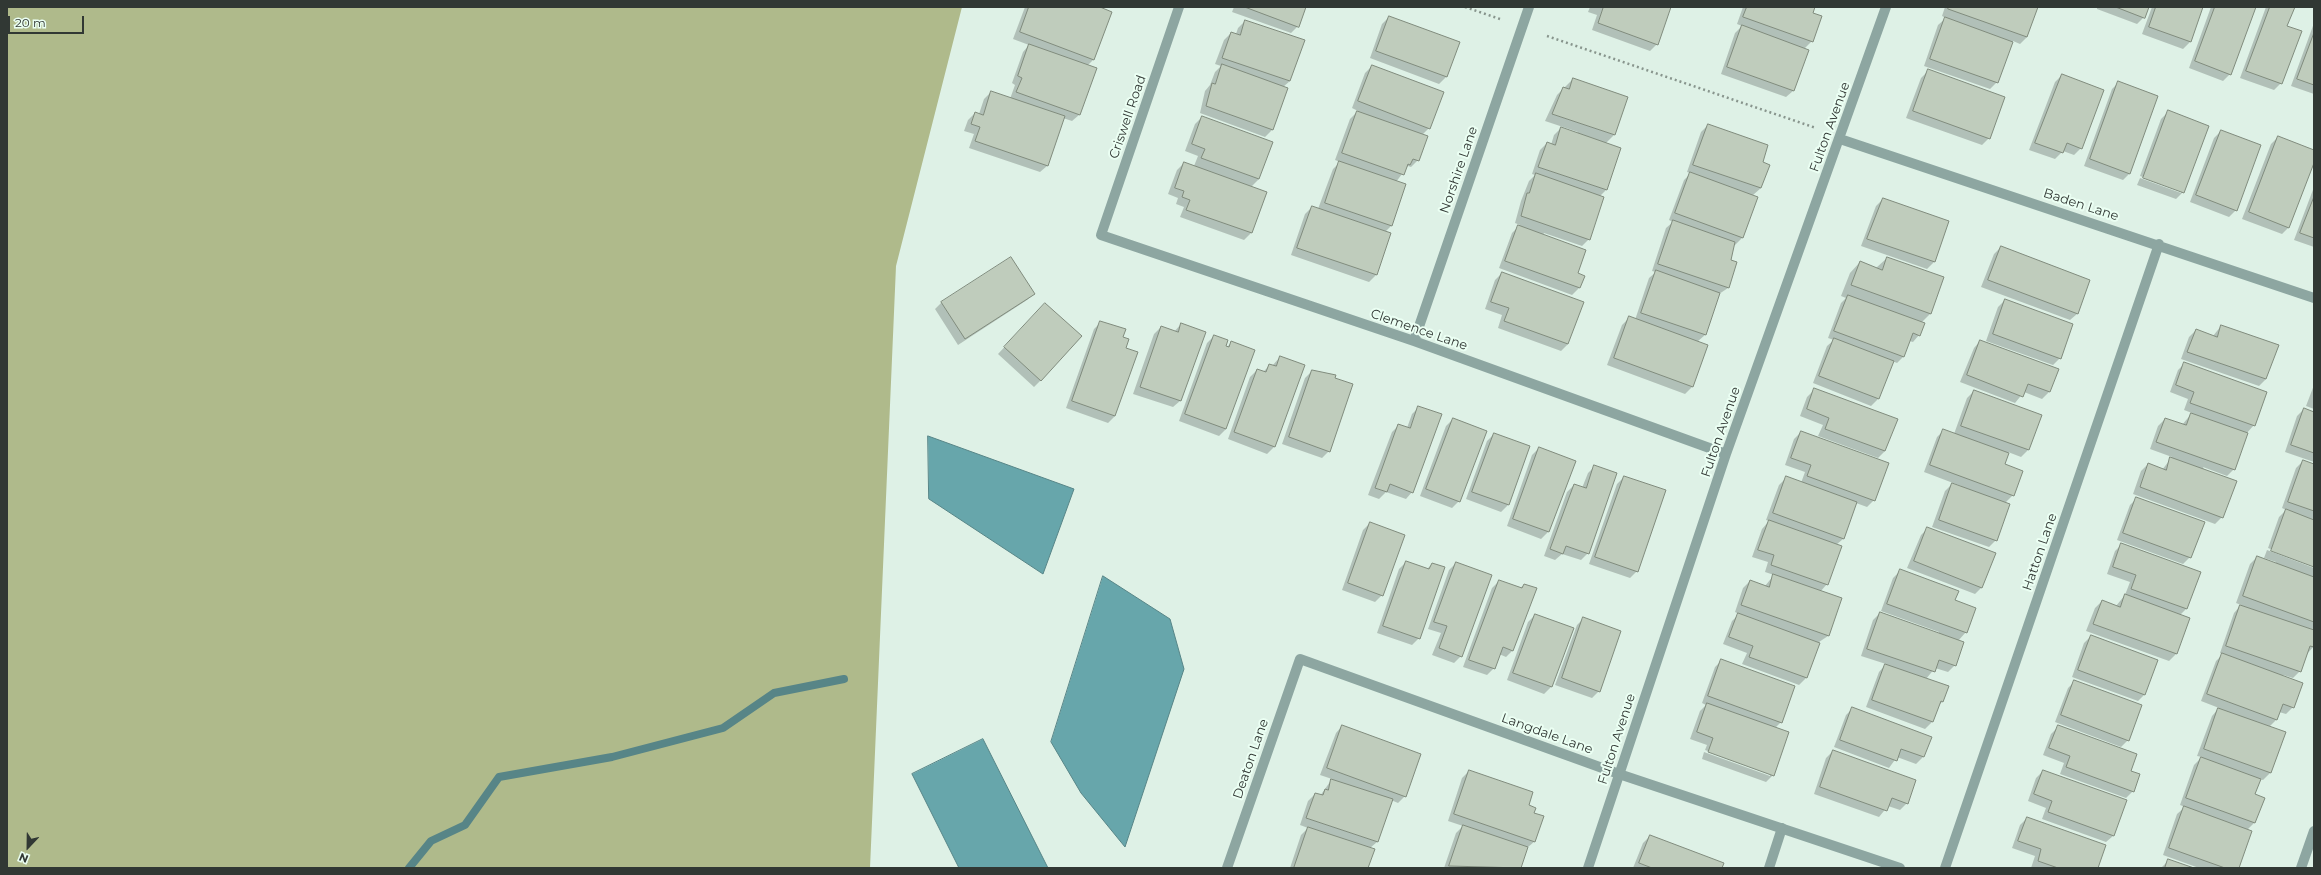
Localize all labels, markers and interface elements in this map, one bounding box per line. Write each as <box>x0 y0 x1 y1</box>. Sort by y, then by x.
scale bar <box>10 8 86 34</box>
text: 20 m <box>15 15 46 30</box>
street label: Criswell Road <box>1106 73 1150 161</box>
street label: Fulton Avenue <box>1807 80 1853 174</box>
street label: Norshire Lane <box>1437 125 1481 215</box>
street label: Baden Lane <box>2041 185 2121 225</box>
street label: Clemence Lane <box>1369 306 1469 354</box>
street label: Fulton Avenue <box>1698 385 1744 479</box>
street label: Hatton Lane <box>2019 511 2061 593</box>
street label: Fulton Avenue <box>1595 692 1639 786</box>
street label: Langdale Lane <box>1499 710 1595 758</box>
street label: Deaton Lane <box>1230 717 1272 801</box>
north arrow <box>8 827 48 867</box>
text: N <box>17 850 30 866</box>

